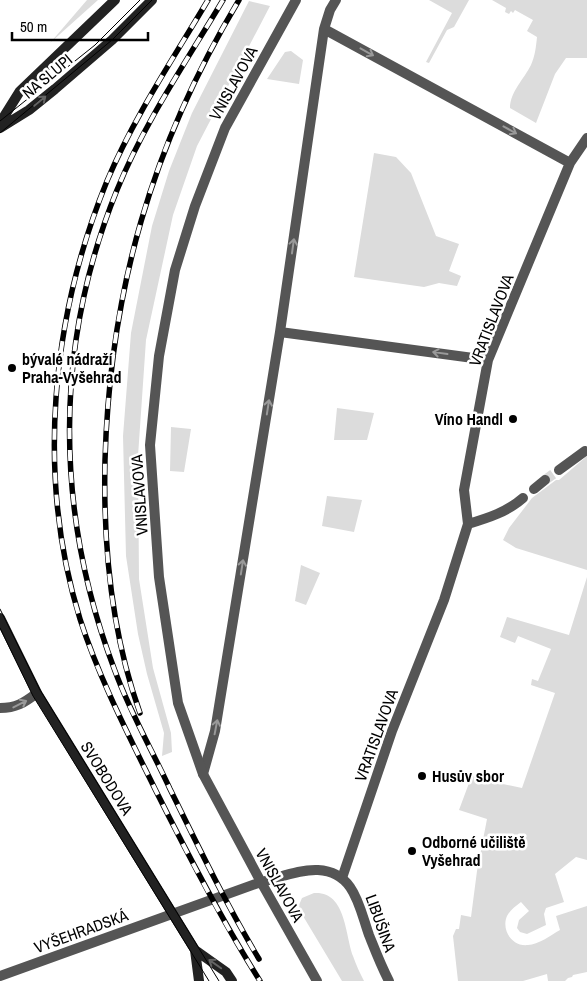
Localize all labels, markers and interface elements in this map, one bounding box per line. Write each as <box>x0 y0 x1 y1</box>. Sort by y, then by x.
scale bar <box>12 10 149 42</box>
text: 50 m <box>20 16 47 37</box>
street label: VNISLAVOVA <box>204 42 262 124</box>
one-way arrow <box>360 47 375 57</box>
street label: NA SLUPI <box>17 49 77 103</box>
one-way arrow <box>34 95 47 106</box>
one-way arrow <box>502 126 517 135</box>
one-way arrow <box>288 238 298 254</box>
street label: VRATISLAVOVA <box>463 271 519 369</box>
place label: bývalé nádraží Praha-Vyšehrad <box>22 348 121 388</box>
one-way arrow <box>432 348 448 358</box>
marker: bývalé nádraží Praha-Vyšehrad <box>6 362 18 374</box>
one-way arrow <box>264 399 274 415</box>
place label: Víno Handl <box>435 408 503 430</box>
marker: Víno Handl <box>507 413 519 425</box>
street label: VNISLAVOVA <box>125 453 153 536</box>
one-way arrow <box>237 559 247 575</box>
street label: VRATISLAVOVA <box>349 685 403 784</box>
one-way arrow <box>12 699 27 709</box>
one-way arrow <box>211 720 221 736</box>
street label: SVOBODOVA <box>76 737 138 819</box>
place label: Husův sbor <box>432 765 505 787</box>
marker: Husův sbor <box>416 770 428 782</box>
place label: Odborné učiliště Vyšehrad <box>422 831 526 871</box>
street label: VNISLAVOVA <box>251 844 309 926</box>
marker: Odborné učiliště Vyšehrad <box>406 845 418 857</box>
street label: LIBUŠINA <box>360 891 402 955</box>
street label: VYŠEHRADSKÁ <box>31 904 131 958</box>
one-way arrow <box>208 959 222 969</box>

